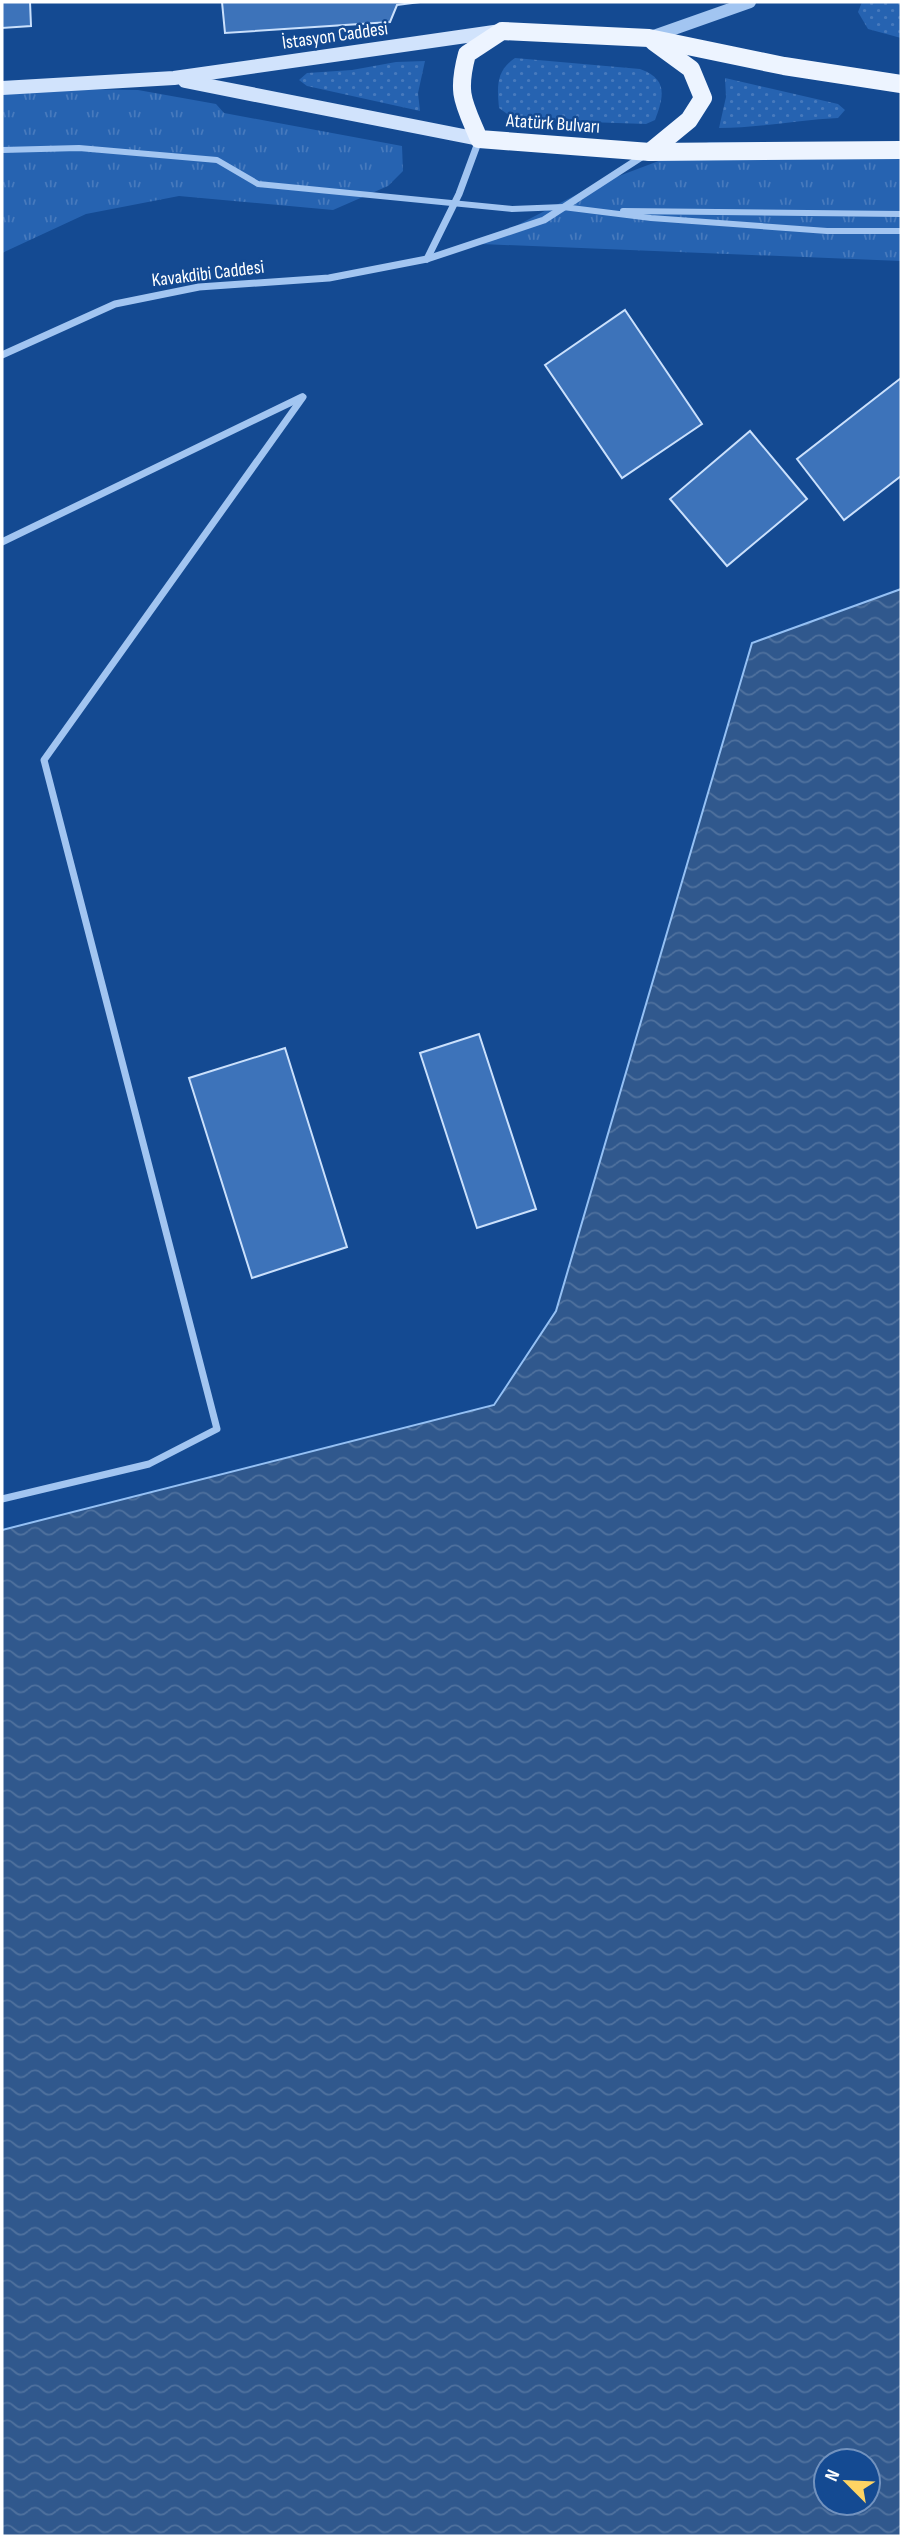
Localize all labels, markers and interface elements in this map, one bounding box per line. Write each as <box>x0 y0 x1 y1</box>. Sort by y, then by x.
street label: İstasyon Caddesi <box>281 17 389 55</box>
street label: Atatürk Bulvarı <box>504 109 601 139</box>
street label: Kavakdibi Caddesi <box>151 256 265 292</box>
north arrow <box>812 2447 882 2517</box>
text: N <box>820 2466 845 2485</box>

